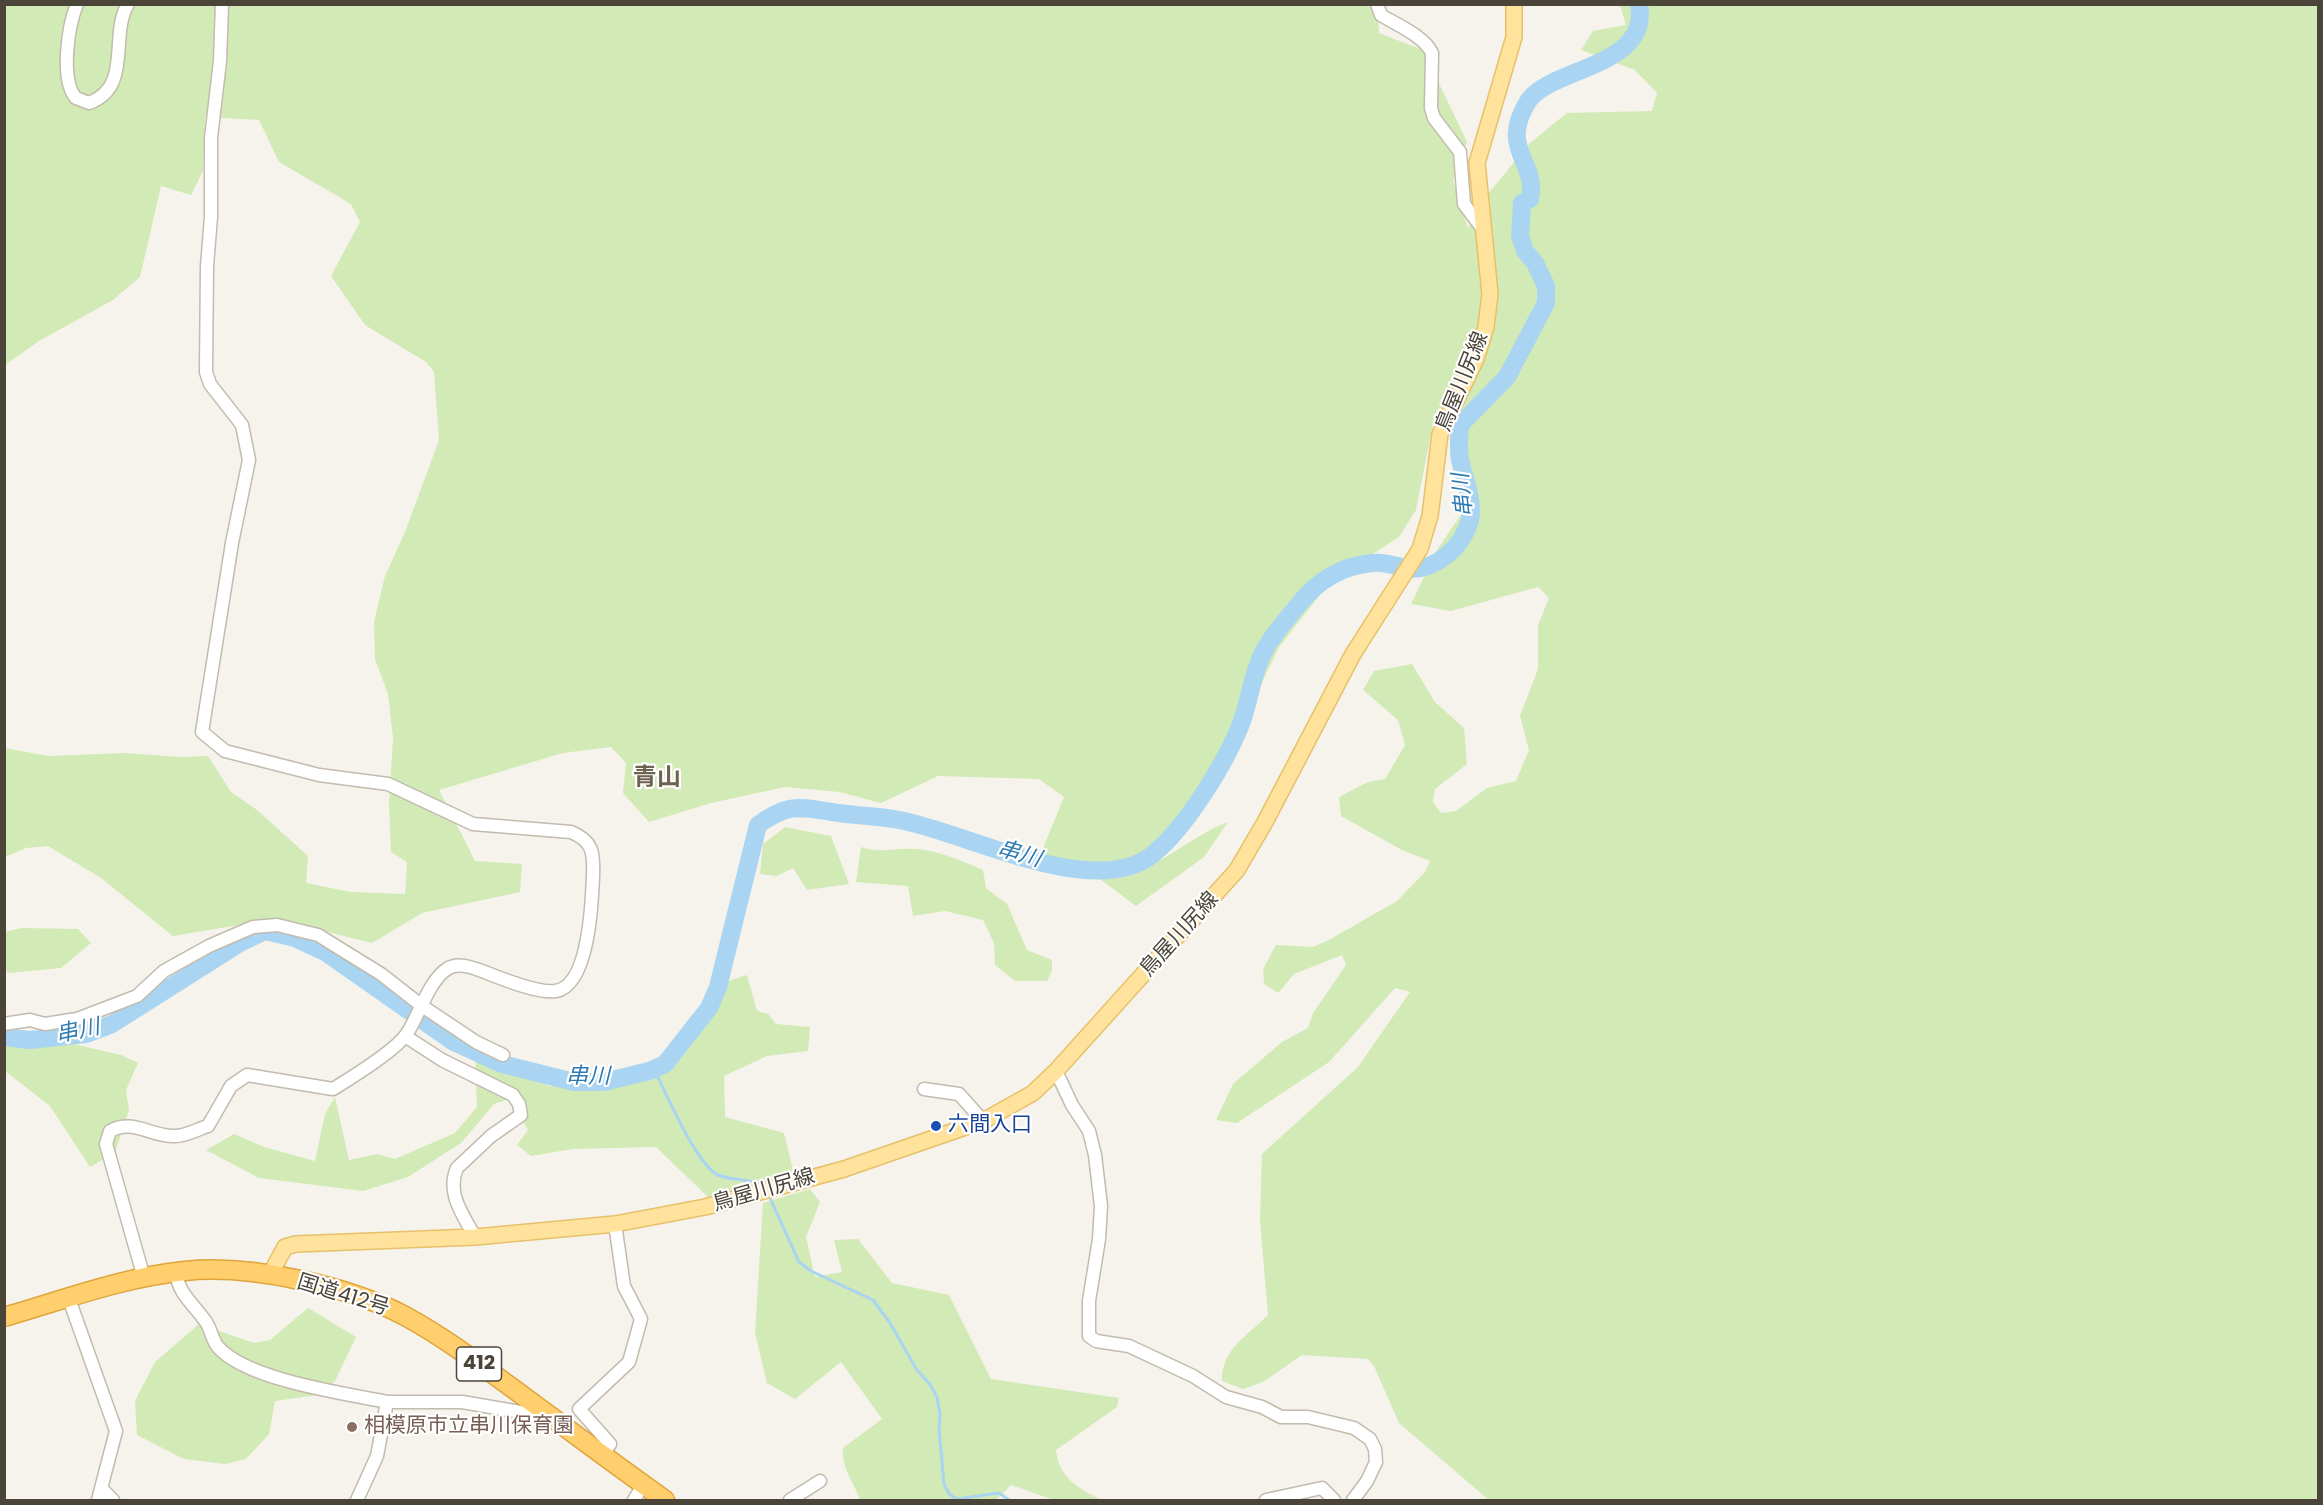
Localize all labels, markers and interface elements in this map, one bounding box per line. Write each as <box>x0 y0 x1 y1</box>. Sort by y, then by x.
street label: 鳥屋川尻線 <box>1432 329 1494 435</box>
water label: 串川 <box>1449 472 1479 518</box>
district label: 青山 <box>633 765 681 793</box>
water label: 串川 <box>994 836 1044 874</box>
street label: 鳥屋川尻線 <box>1136 888 1224 982</box>
water label: 串川 <box>54 1015 102 1049</box>
water label: 串川 <box>566 1064 610 1090</box>
place label: 六間入口 <box>948 1113 1032 1139</box>
marker: 六間入口 <box>929 1119 943 1133</box>
street label: 鳥屋川尻線 <box>710 1164 818 1218</box>
street label: 国道412号 <box>294 1270 392 1322</box>
road number: 412 <box>456 1347 502 1381</box>
place label: 相模原市立串川保育園 <box>364 1414 574 1440</box>
marker: 相模原市立串川保育園 <box>345 1420 359 1434</box>

